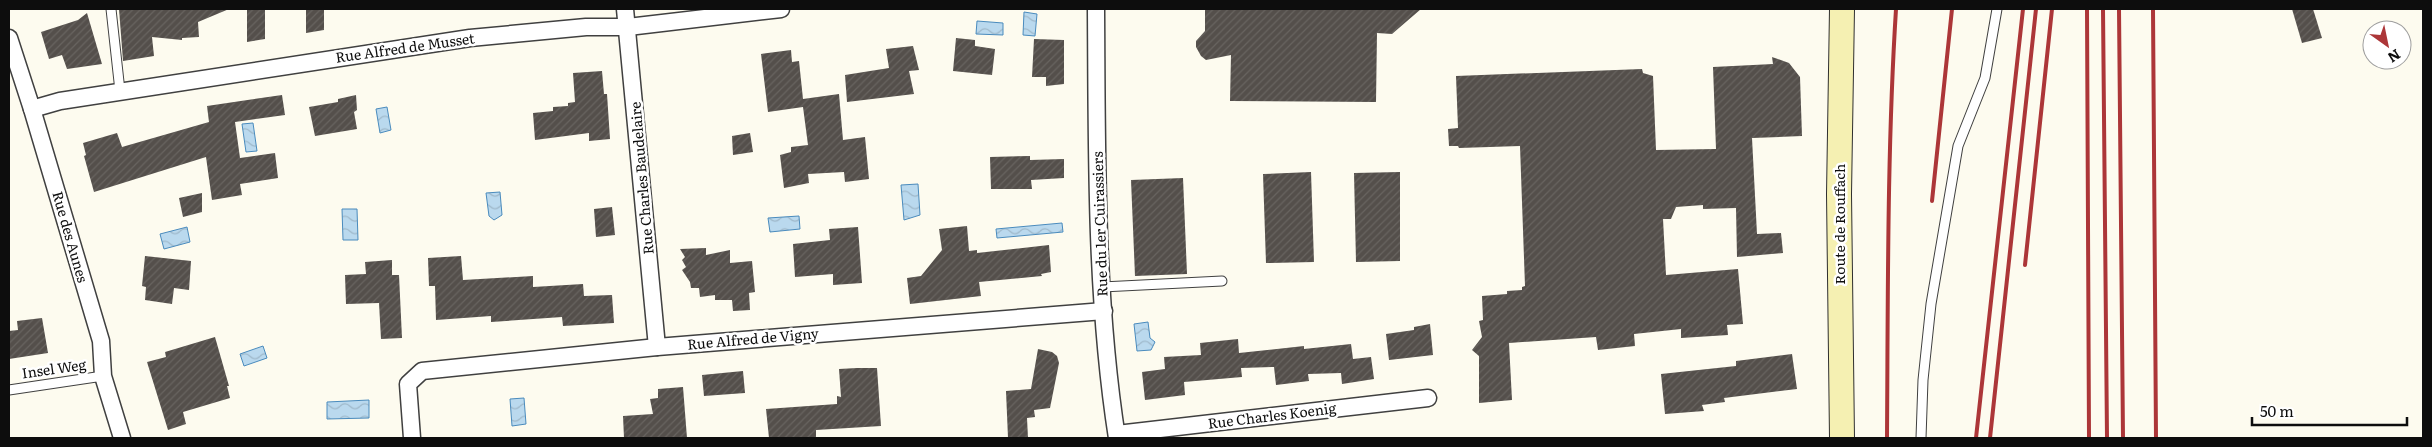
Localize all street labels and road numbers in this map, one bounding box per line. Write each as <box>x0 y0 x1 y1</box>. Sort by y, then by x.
street label: Rue Alfred de Musset <box>334 27 476 67</box>
street label: Rue Charles Baudelaire <box>624 101 658 255</box>
street label: Rue du 1er Cuirassiers <box>1086 151 1112 297</box>
street label: Route de Rouffach <box>1829 164 1849 284</box>
street label: Rue des Aunes <box>48 189 94 285</box>
street label: Rue Alfred de Vigny <box>686 322 820 354</box>
street label: Insel Weg <box>20 354 88 382</box>
street label: Rue Charles Koenig <box>1207 397 1337 433</box>

